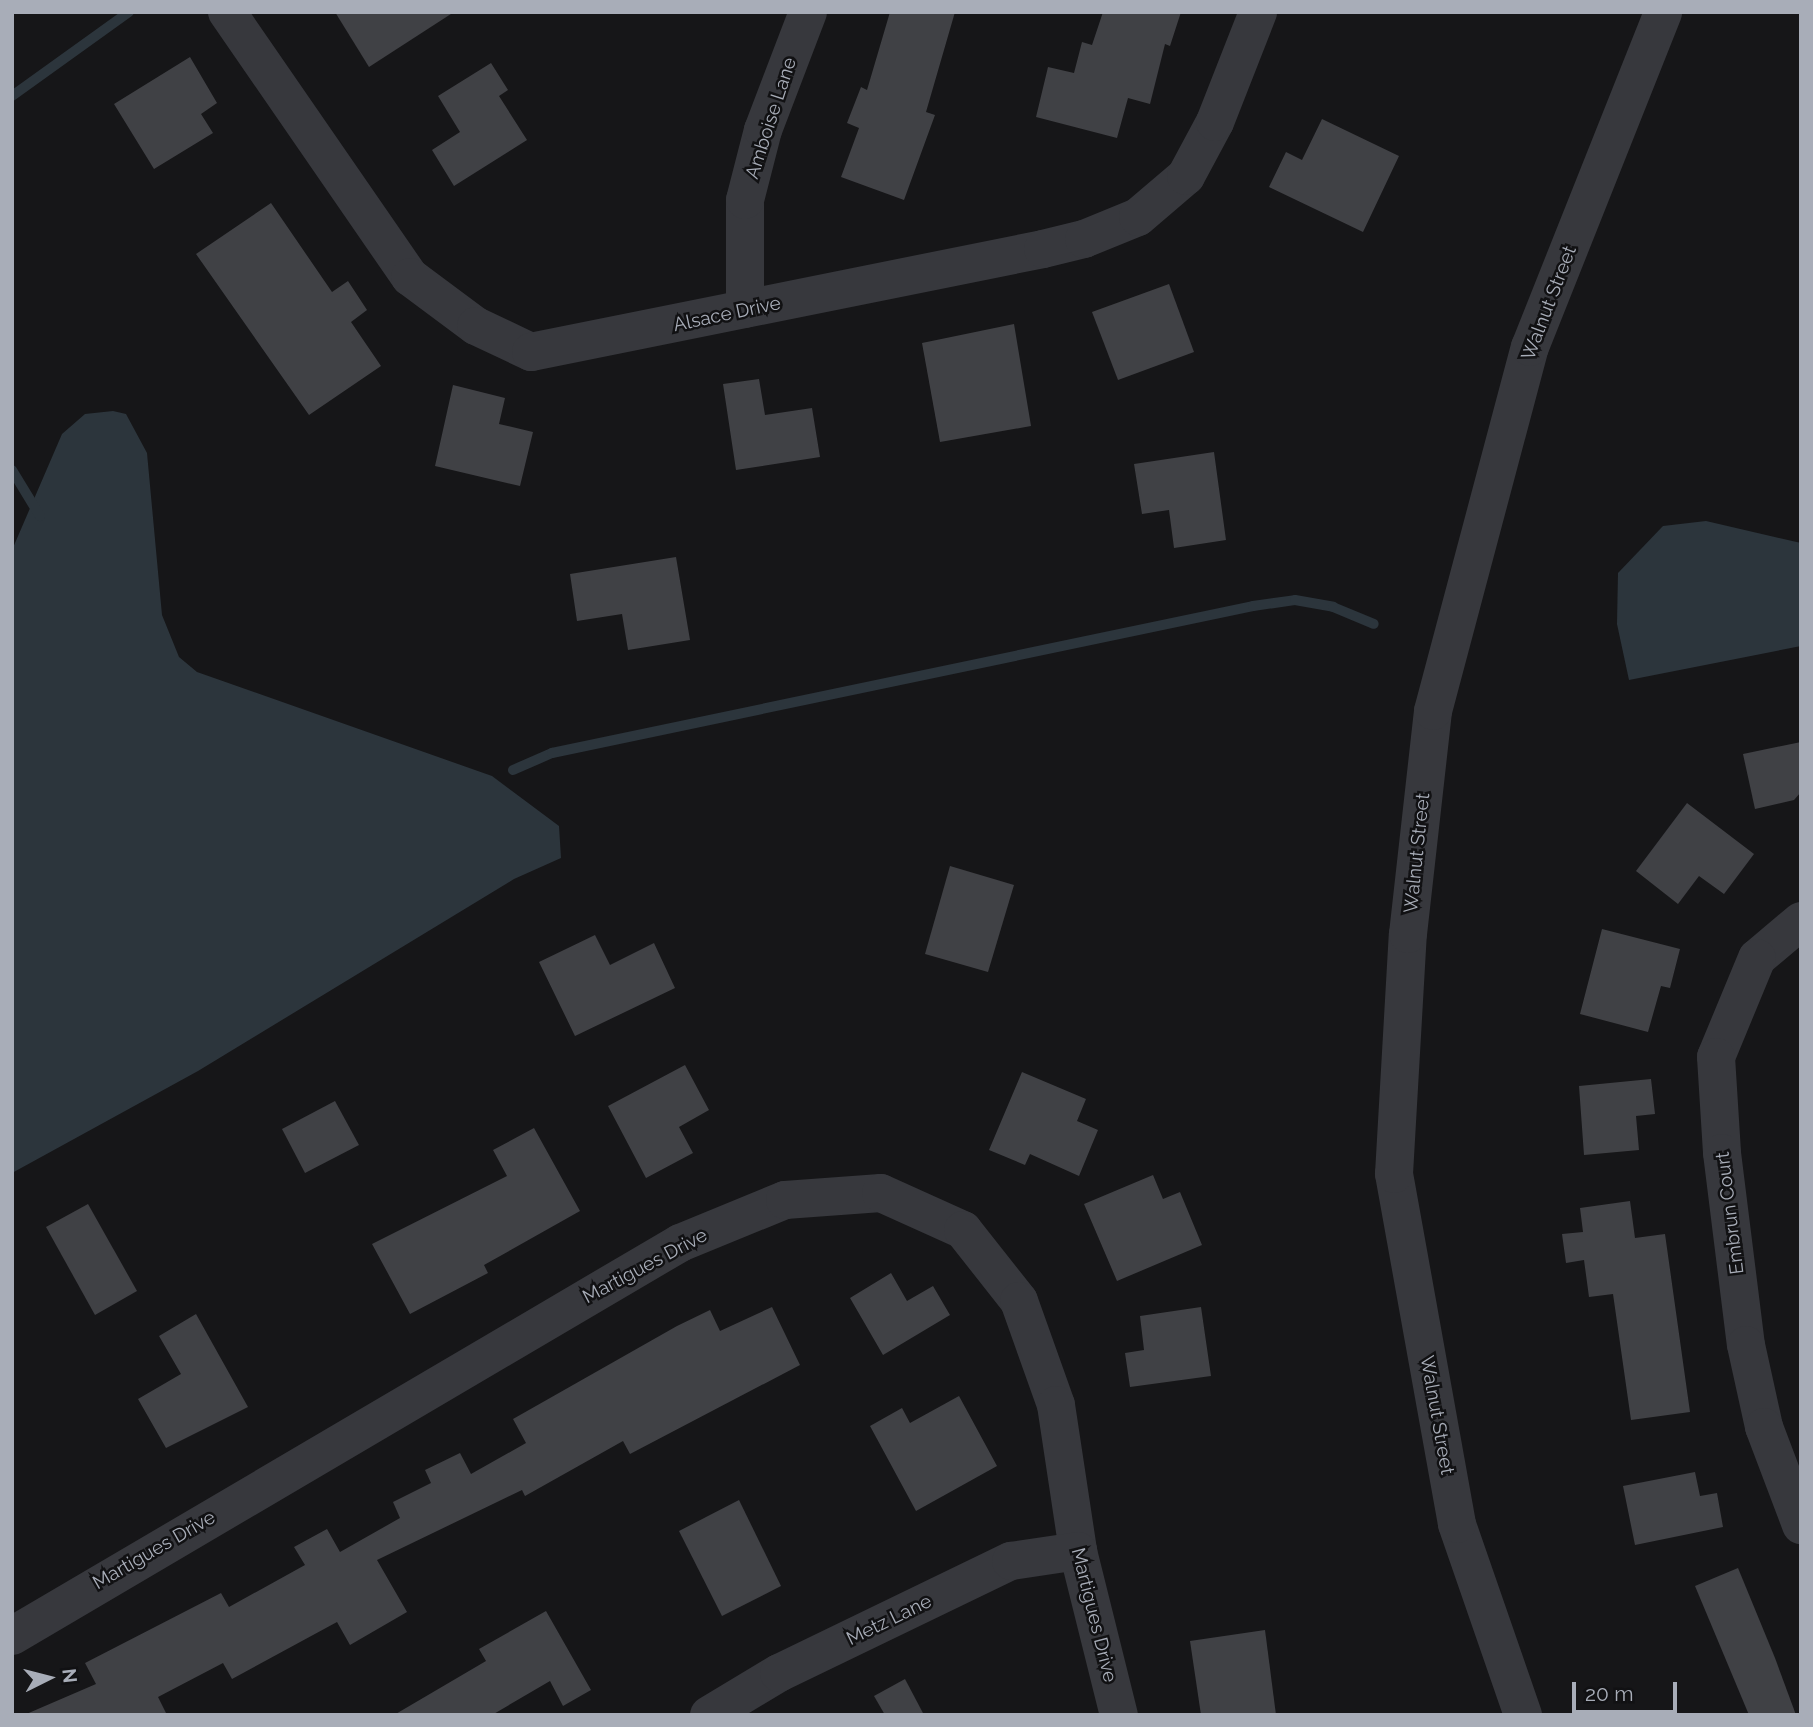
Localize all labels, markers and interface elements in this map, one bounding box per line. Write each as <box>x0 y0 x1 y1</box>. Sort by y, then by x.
street label: Amboise Lane <box>741 54 801 182</box>
street label: Walnut Street <box>1517 243 1581 363</box>
street label: Alsace Drive <box>671 291 783 337</box>
street label: Walnut Street <box>1399 792 1435 914</box>
street label: Embrun Court <box>1711 1150 1749 1276</box>
street label: Martigues Drive <box>579 1224 711 1308</box>
street label: Walnut Street <box>1415 1354 1459 1476</box>
street label: Martigues Drive <box>89 1506 219 1594</box>
street label: Martigues Drive <box>1066 1545 1122 1685</box>
street label: Metz Lane <box>843 1590 935 1650</box>
north arrow <box>14 1643 84 1713</box>
text: N <box>58 1667 82 1684</box>
scale bar <box>1575 1668 1680 1712</box>
text: 20 m <box>1585 1681 1633 1706</box>

